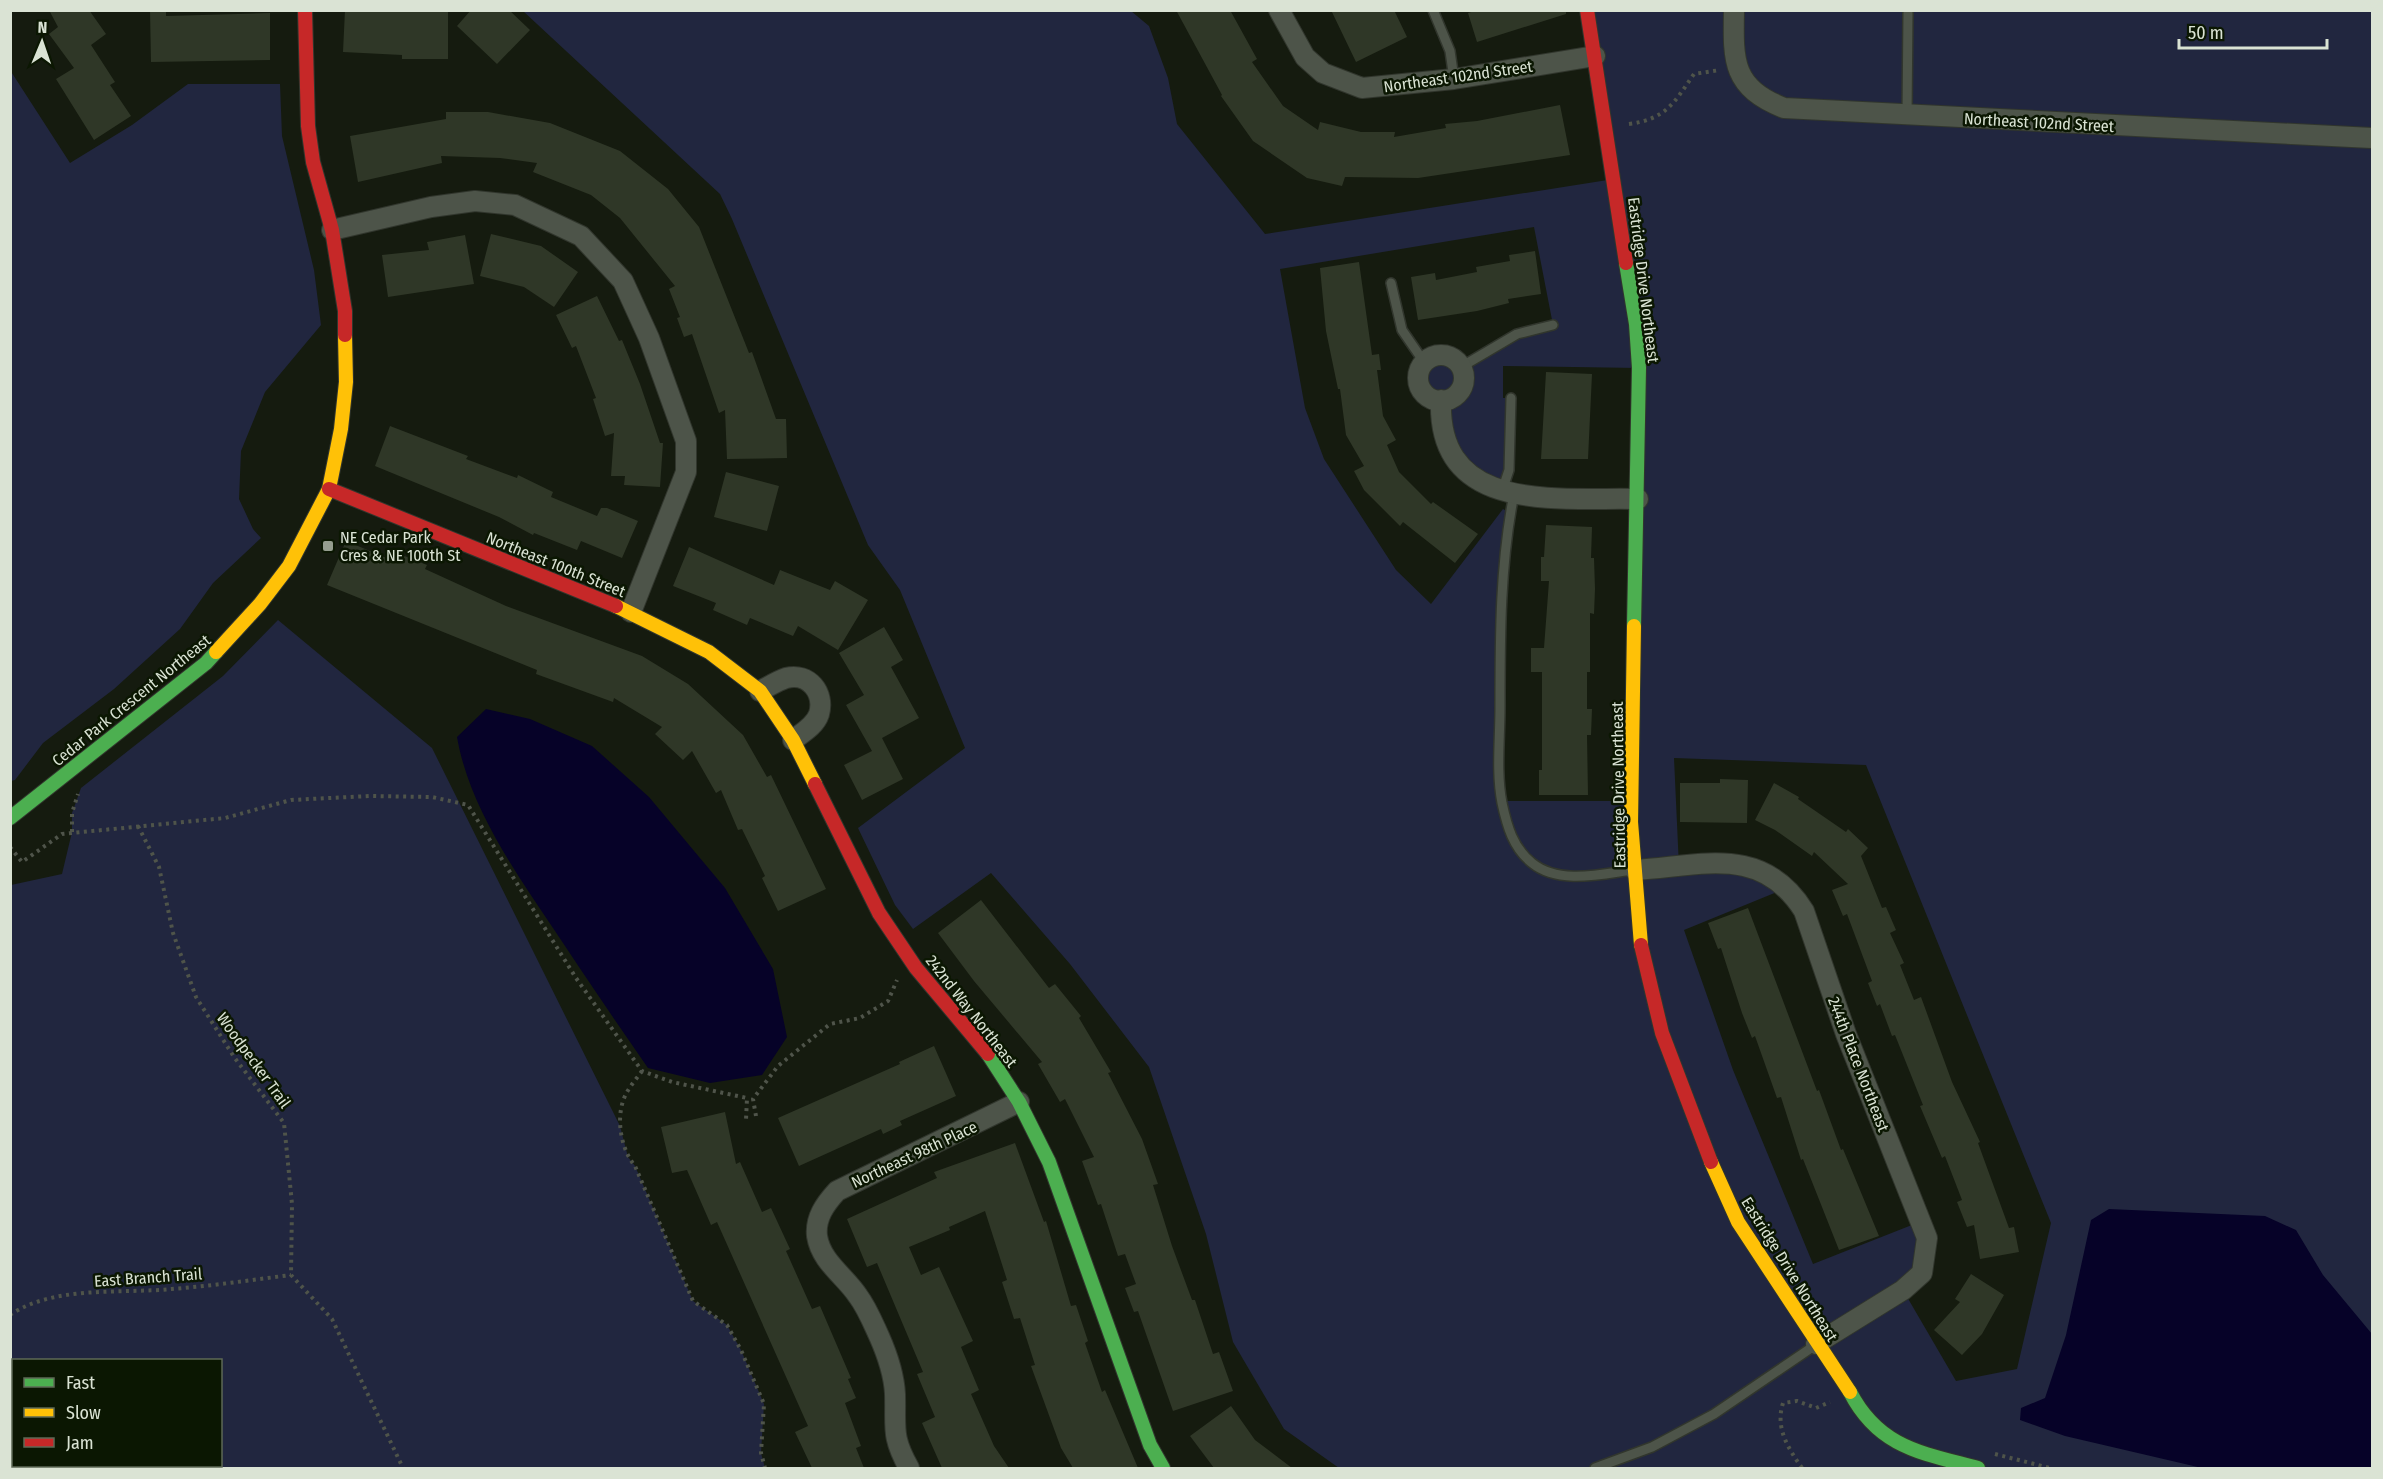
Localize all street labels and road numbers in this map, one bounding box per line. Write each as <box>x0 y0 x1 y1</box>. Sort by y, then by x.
street label: Northeast 102nd Street <box>1382 57 1535 96</box>
street label: Northeast 102nd Street <box>1963 109 2115 136</box>
street label: Eastridge Drive Northeast <box>1624 196 1663 365</box>
street label: Northeast 100th Street <box>483 528 629 601</box>
street label: Cedar Park Crescent Northeast <box>48 630 215 770</box>
street label: Eastridge Drive Northeast <box>1608 701 1629 869</box>
street label: 242nd Way Northeast <box>922 951 1022 1072</box>
street label: 244th Place Northeast <box>1824 994 1893 1135</box>
street label: Woodpecker Trail <box>213 1009 295 1112</box>
street label: Northeast 98th Place <box>848 1117 980 1192</box>
street label: Eastridge Drive Northeast <box>1737 1194 1842 1346</box>
street label: East Branch Trail <box>93 1264 203 1291</box>

